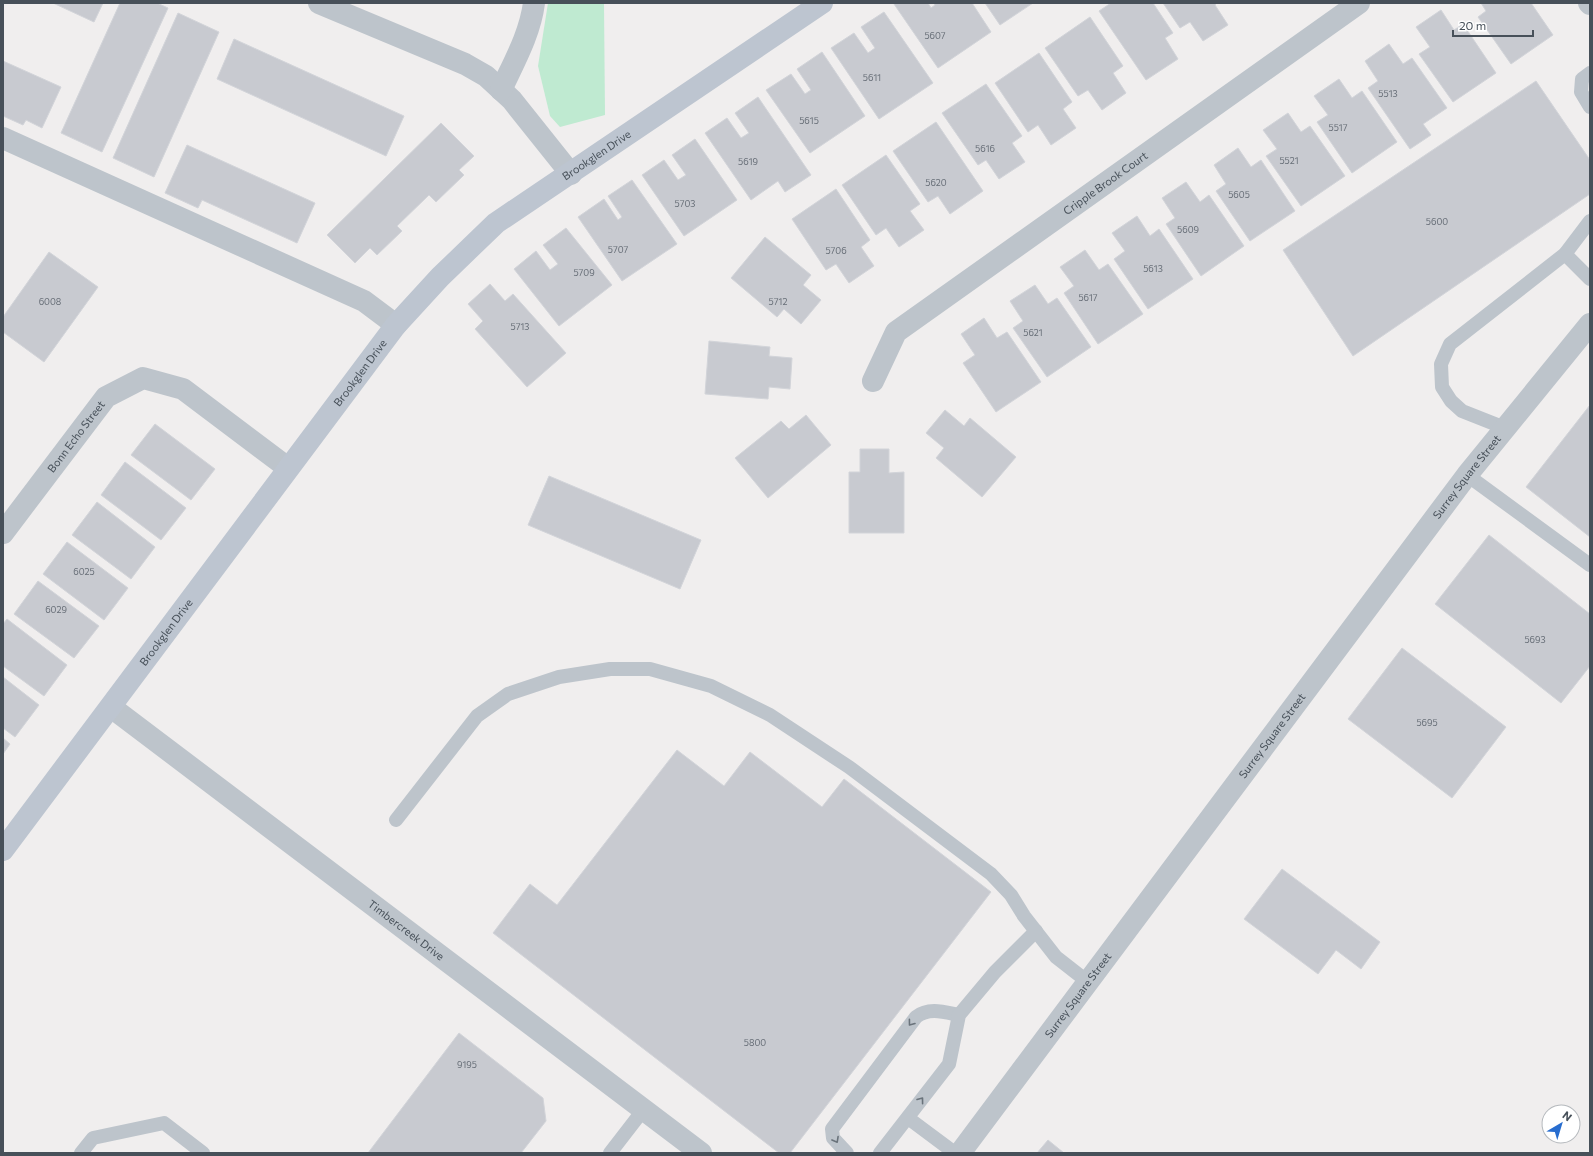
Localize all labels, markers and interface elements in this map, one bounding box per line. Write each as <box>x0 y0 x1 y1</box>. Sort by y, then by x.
scale bar <box>1453 12 1533 38</box>
text: 20 m <box>1459 18 1486 32</box>
house number: 5607 <box>924 30 946 41</box>
house number: 5611 <box>863 72 881 83</box>
house number: 5513 <box>1378 88 1398 99</box>
house number: 5615 <box>799 115 819 126</box>
house number: 5517 <box>1329 122 1348 133</box>
street label: Brookglen Drive <box>559 127 633 183</box>
house number: 5616 <box>975 143 995 154</box>
street label: Cripple Brook Court <box>1060 148 1150 217</box>
house number: 5521 <box>1279 155 1299 166</box>
house number: 5619 <box>738 156 758 167</box>
house number: 5620 <box>925 177 947 188</box>
house number: 5605 <box>1228 189 1250 200</box>
house number: 5703 <box>675 198 695 209</box>
house number: 5600 <box>1426 216 1448 227</box>
house number: 5609 <box>1177 224 1199 235</box>
house number: 5707 <box>608 244 628 255</box>
house number: 5706 <box>825 245 847 256</box>
house number: 5613 <box>1143 263 1163 274</box>
house number: 5709 <box>573 267 595 278</box>
house number: 5617 <box>1078 292 1098 303</box>
house number: 6008 <box>39 296 61 307</box>
house number: 5712 <box>769 296 787 307</box>
house number: 5713 <box>511 321 529 332</box>
house number: 5621 <box>1023 327 1043 338</box>
street label: Brookglen Drive <box>331 336 389 409</box>
street label: Bonn Echo Street <box>44 397 107 475</box>
street label: Surrey Square Street <box>1430 432 1503 521</box>
house number: 6025 <box>73 566 95 577</box>
street label: Brookglen Drive <box>136 596 195 668</box>
house number: 6029 <box>45 604 67 615</box>
house number: 5693 <box>1524 634 1546 645</box>
street label: Surrey Square Street <box>1236 690 1308 781</box>
house number: 5695 <box>1416 717 1438 728</box>
street label: Timbercreek Drive <box>366 897 447 963</box>
street label: Surrey Square Street <box>1042 949 1114 1040</box>
one-way arrow <box>909 1019 916 1026</box>
house number: 5800 <box>744 1037 766 1048</box>
house number: 9195 <box>457 1059 477 1070</box>
one-way arrow <box>916 1097 924 1104</box>
north arrow <box>1541 1104 1581 1144</box>
text: N <box>1560 1108 1575 1123</box>
one-way arrow <box>831 1136 839 1143</box>

